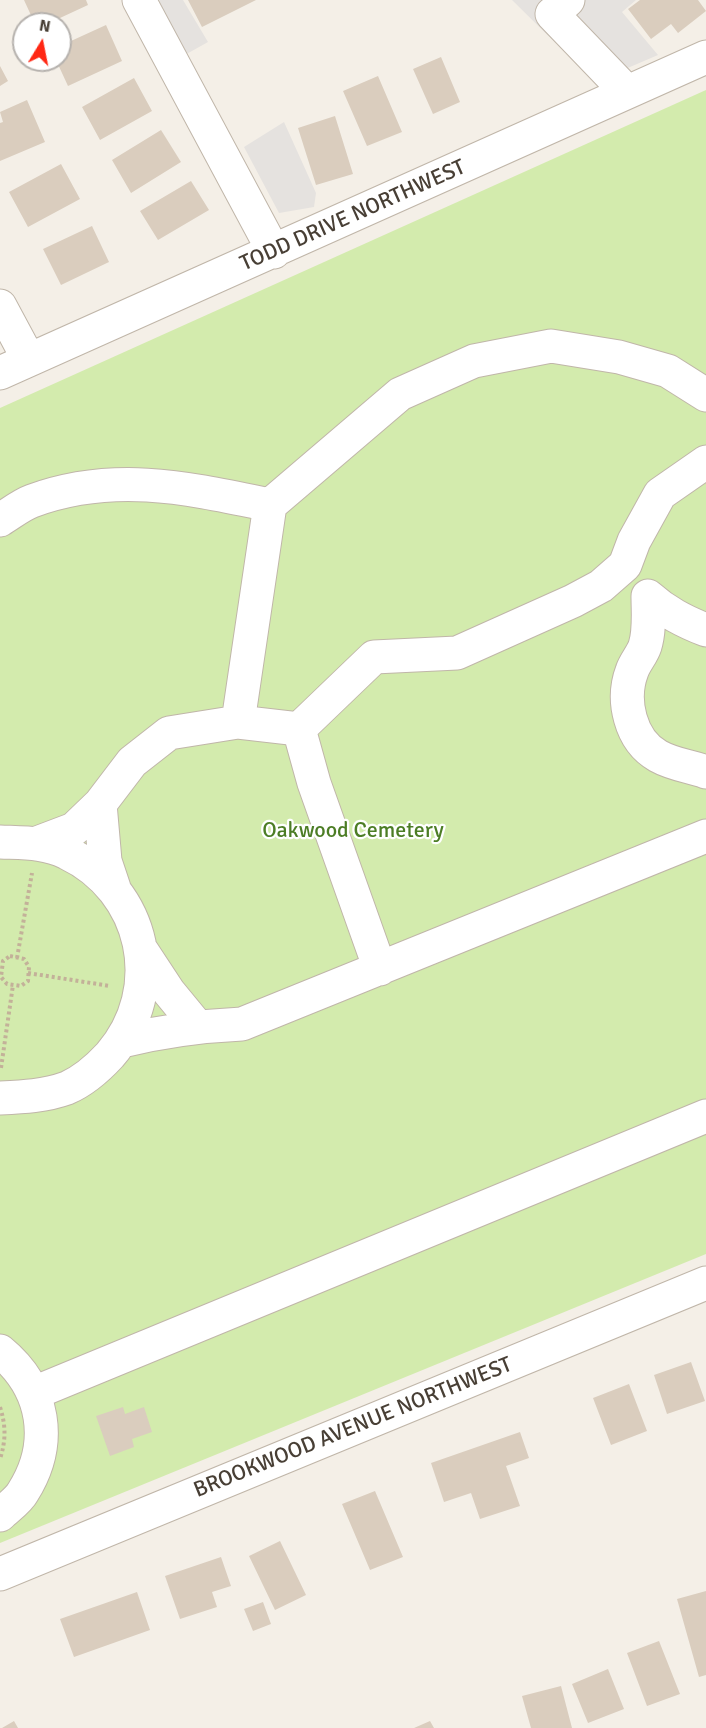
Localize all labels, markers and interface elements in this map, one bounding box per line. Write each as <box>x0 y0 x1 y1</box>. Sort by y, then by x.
north arrow <box>12 12 72 72</box>
text: N <box>38 15 52 37</box>
street label: TODD DRIVE NORTHWEST <box>236 154 470 278</box>
park label: Oakwood Cemetery <box>262 818 444 844</box>
street label: BROOKWOOD AVENUE NORTHWEST <box>190 1352 516 1504</box>

